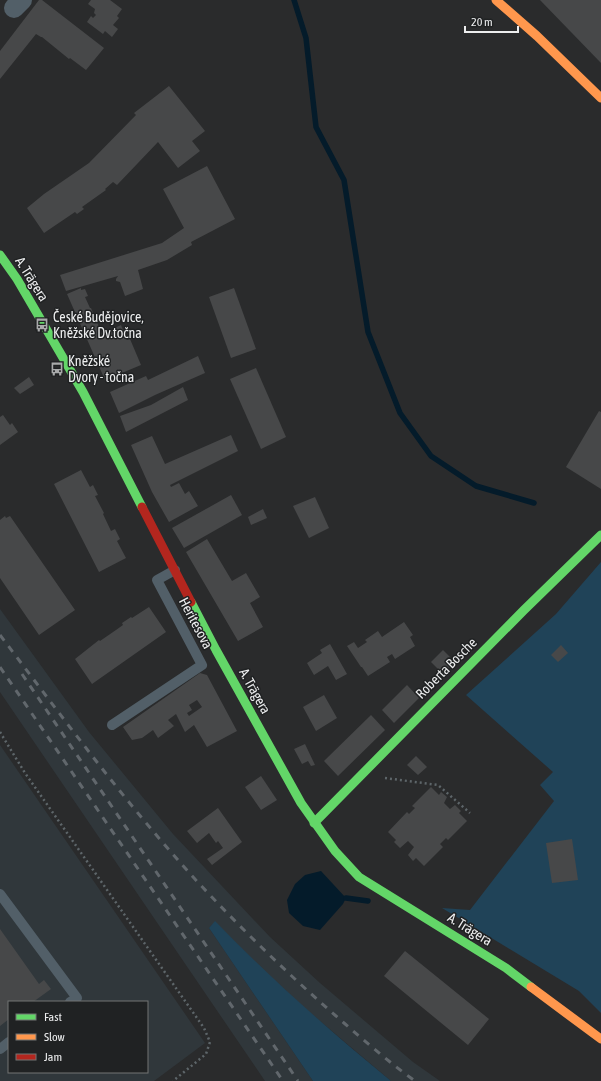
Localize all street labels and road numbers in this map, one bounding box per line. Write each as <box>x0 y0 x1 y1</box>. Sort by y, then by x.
street label: A. Trägera <box>12 254 52 304</box>
street label: Heritesova <box>176 595 216 651</box>
street label: Roberta Bosche <box>412 634 480 702</box>
street label: A. Trägera <box>236 666 274 716</box>
street label: A. Trägera <box>445 909 495 949</box>

